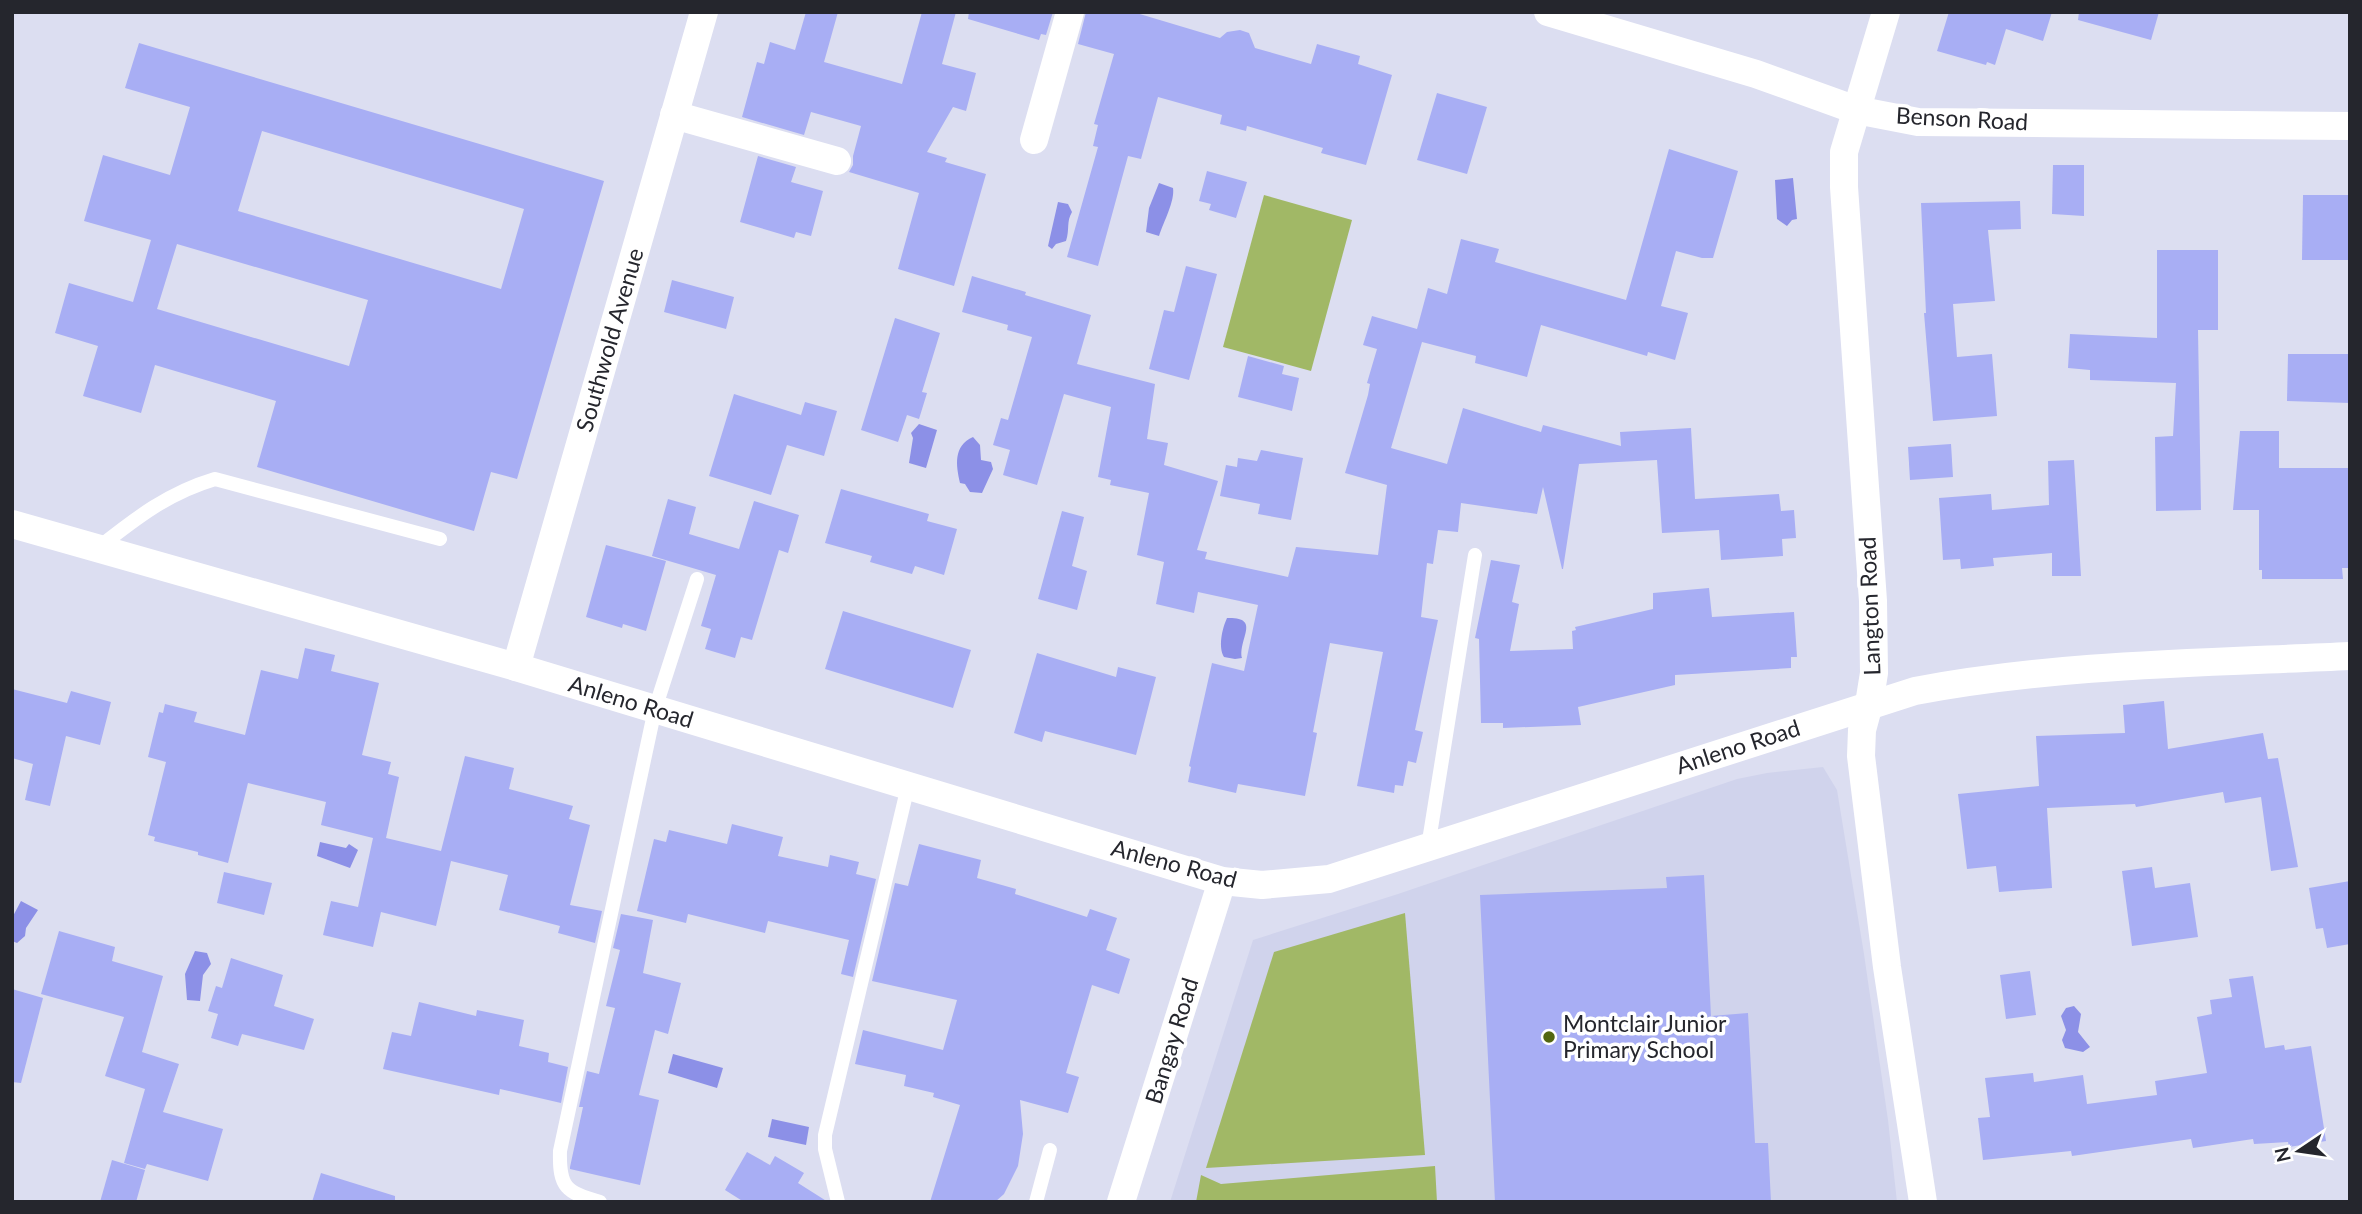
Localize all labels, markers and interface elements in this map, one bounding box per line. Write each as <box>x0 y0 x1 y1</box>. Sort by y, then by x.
street label: Benson Road <box>1895 101 2029 135</box>
street label: Southwold Avenue <box>569 245 649 435</box>
street label: Langton Road <box>1853 536 1885 676</box>
street label: Anleno Road <box>566 669 697 733</box>
street label: Anleno Road <box>1672 713 1803 779</box>
street label: Anleno Road <box>1108 833 1240 893</box>
street label: Bangay Road <box>1139 974 1203 1107</box>
place label: Montclair Junior Primary School <box>1563 1009 1727 1063</box>
marker: Montclair Junior Primary School <box>1541 1029 1557 1045</box>
north arrow <box>2264 1116 2334 1186</box>
text: N <box>2269 1145 2295 1165</box>

